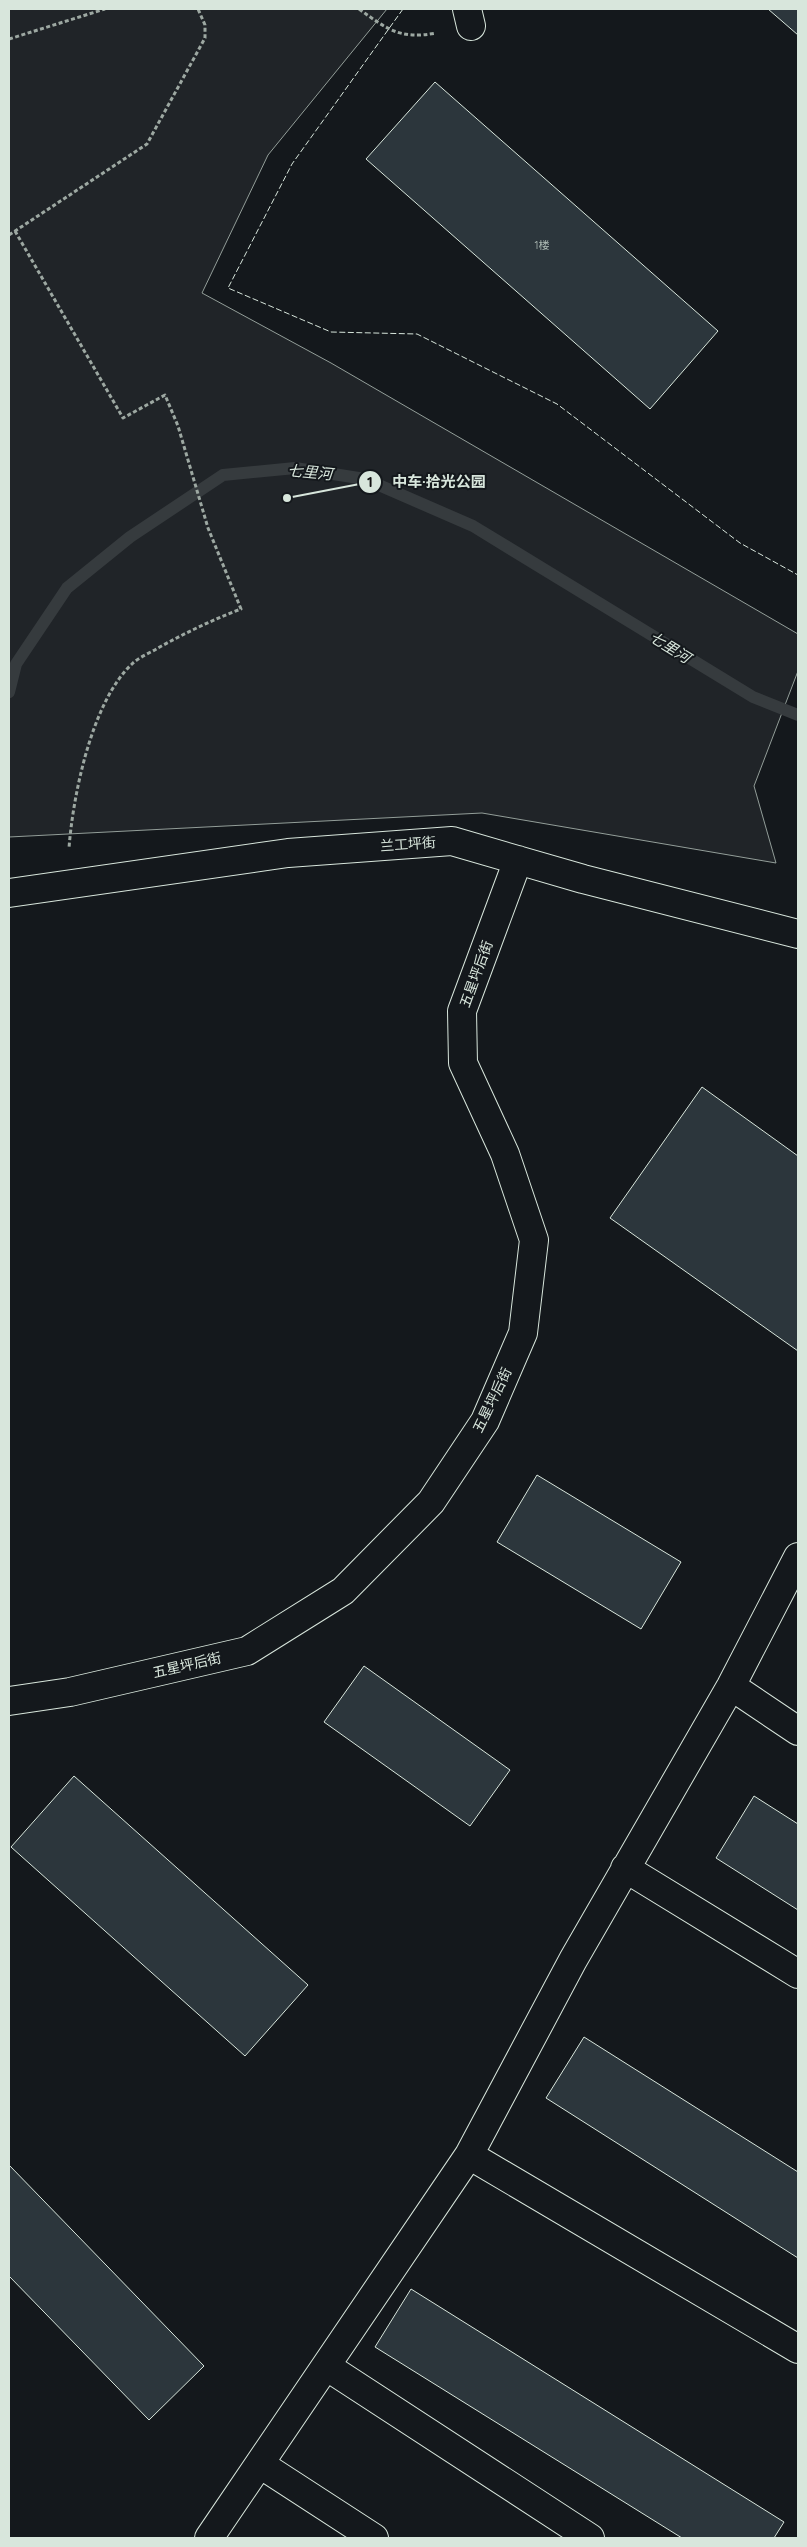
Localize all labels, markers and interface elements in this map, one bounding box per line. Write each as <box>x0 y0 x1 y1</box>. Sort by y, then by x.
house number: 1楼 <box>534 238 550 252</box>
water label: 七里河 <box>287 461 336 484</box>
callout: 中车·拾光公园 <box>358 467 496 497</box>
text: 1 <box>367 472 373 491</box>
text: 中车·拾光公园 <box>392 472 486 491</box>
water label: 七里河 <box>646 627 697 669</box>
street label: 兰工坪街 <box>379 833 437 855</box>
street label: 五星坪后街 <box>456 938 496 1010</box>
street label: 五星坪后街 <box>469 1365 515 1435</box>
street label: 五星坪后街 <box>151 1648 223 1682</box>

